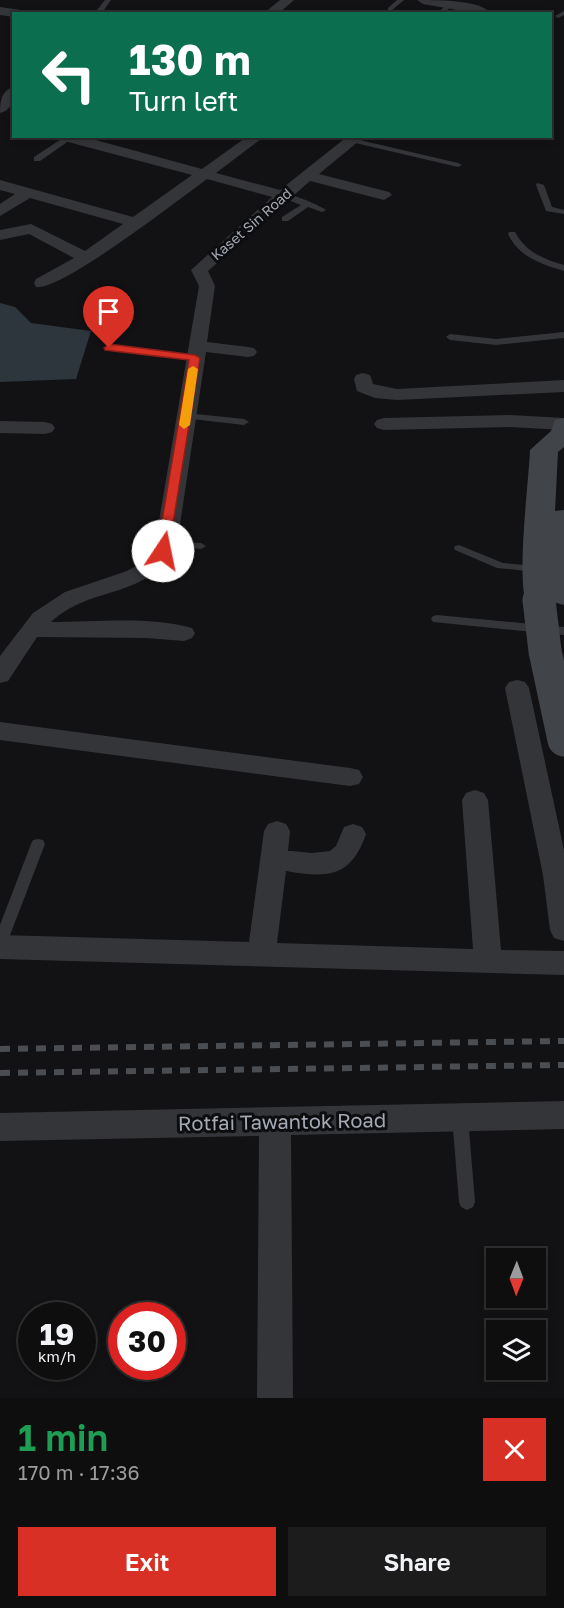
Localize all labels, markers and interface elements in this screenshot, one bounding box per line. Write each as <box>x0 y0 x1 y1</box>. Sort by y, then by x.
text: 130 m <box>129 34 251 84</box>
icon: left <box>30 36 108 114</box>
text: Turn left <box>129 85 238 117</box>
street label: Kaset Sin Road <box>207 184 295 264</box>
pin <box>83 286 134 348</box>
icon: arrive <box>92 295 125 328</box>
position arrow <box>131 519 195 583</box>
street label: Rotfai Tawantok Road <box>178 1107 386 1135</box>
north arrow <box>486 1248 546 1308</box>
map controls <box>486 1248 546 1380</box>
speed limit sign: 30 <box>108 1302 186 1380</box>
text: 19 <box>40 1316 74 1352</box>
button: layers <box>486 1320 546 1380</box>
text: km/h <box>38 1347 76 1365</box>
text: 1 min <box>18 1416 108 1459</box>
button: close <box>483 1418 546 1481</box>
text: 170 m · 17:36 <box>18 1460 140 1484</box>
button: Exit <box>18 1527 276 1596</box>
button: Share <box>288 1527 546 1596</box>

